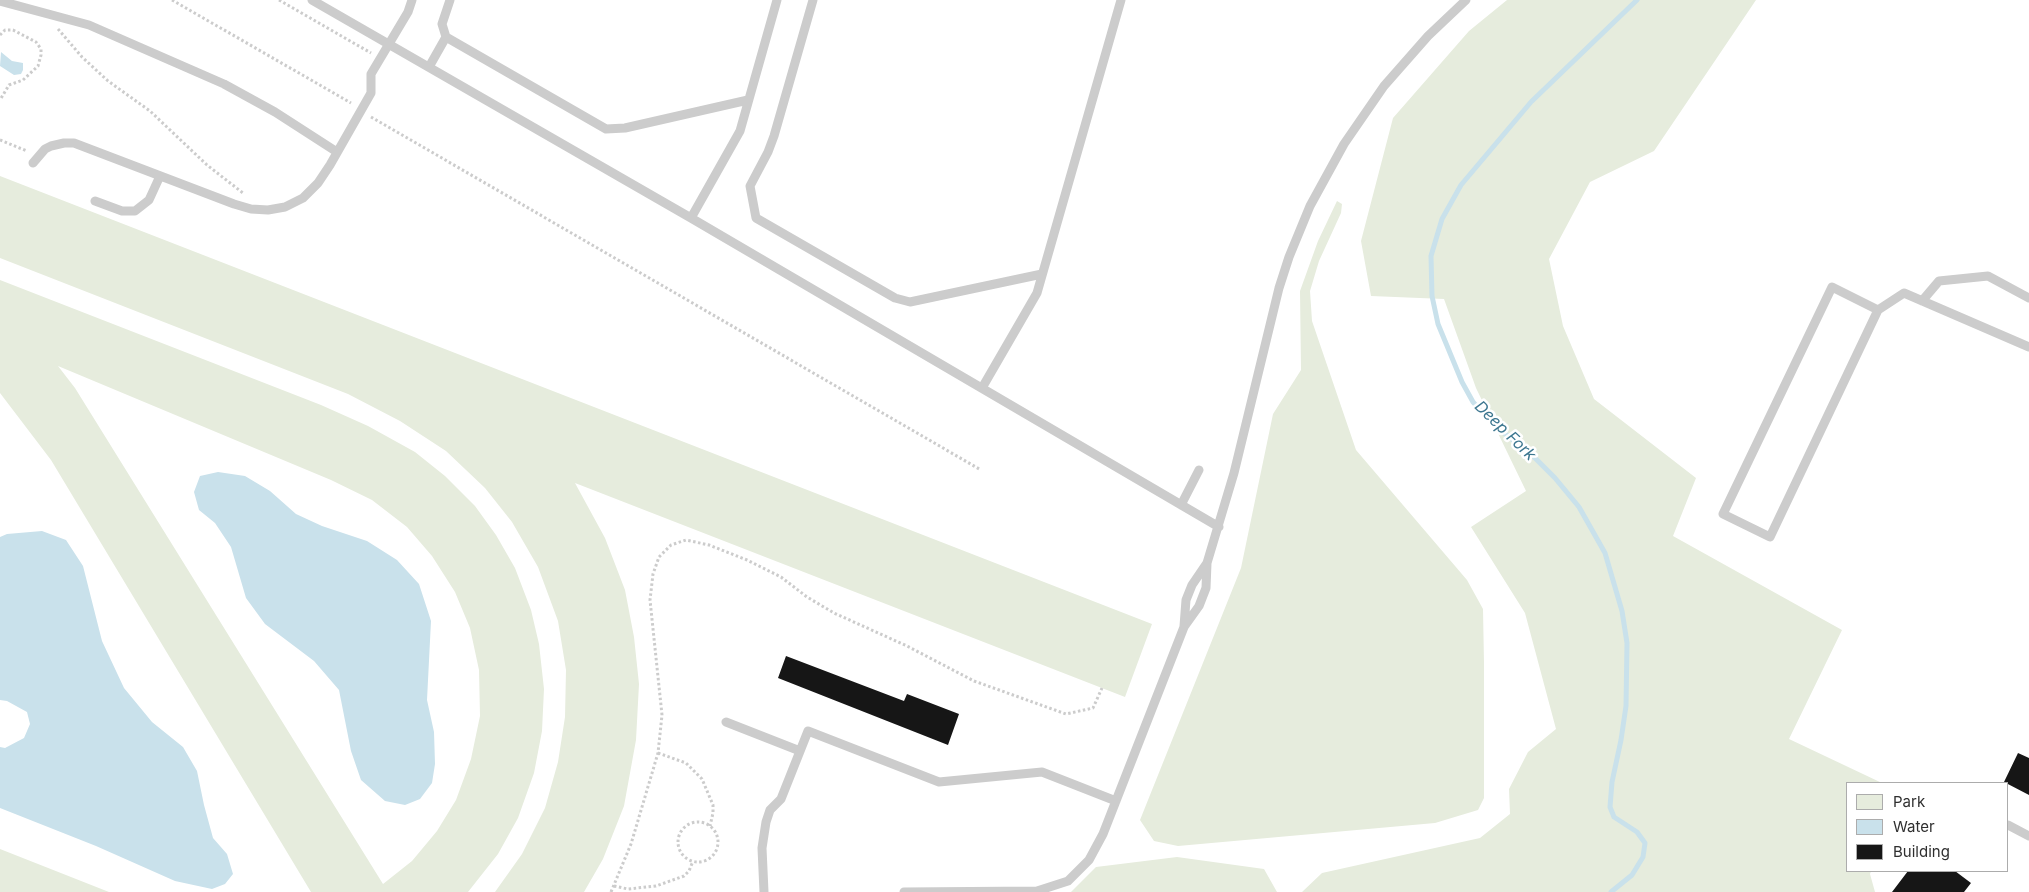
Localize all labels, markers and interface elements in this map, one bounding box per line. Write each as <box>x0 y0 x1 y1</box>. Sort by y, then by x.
water label: Deep Fork <box>1470 397 1540 465</box>
legend <box>1846 782 2009 872</box>
text: Park <box>1893 792 1925 811</box>
text: Water <box>1893 817 1935 836</box>
text: Building <box>1893 842 1950 861</box>

